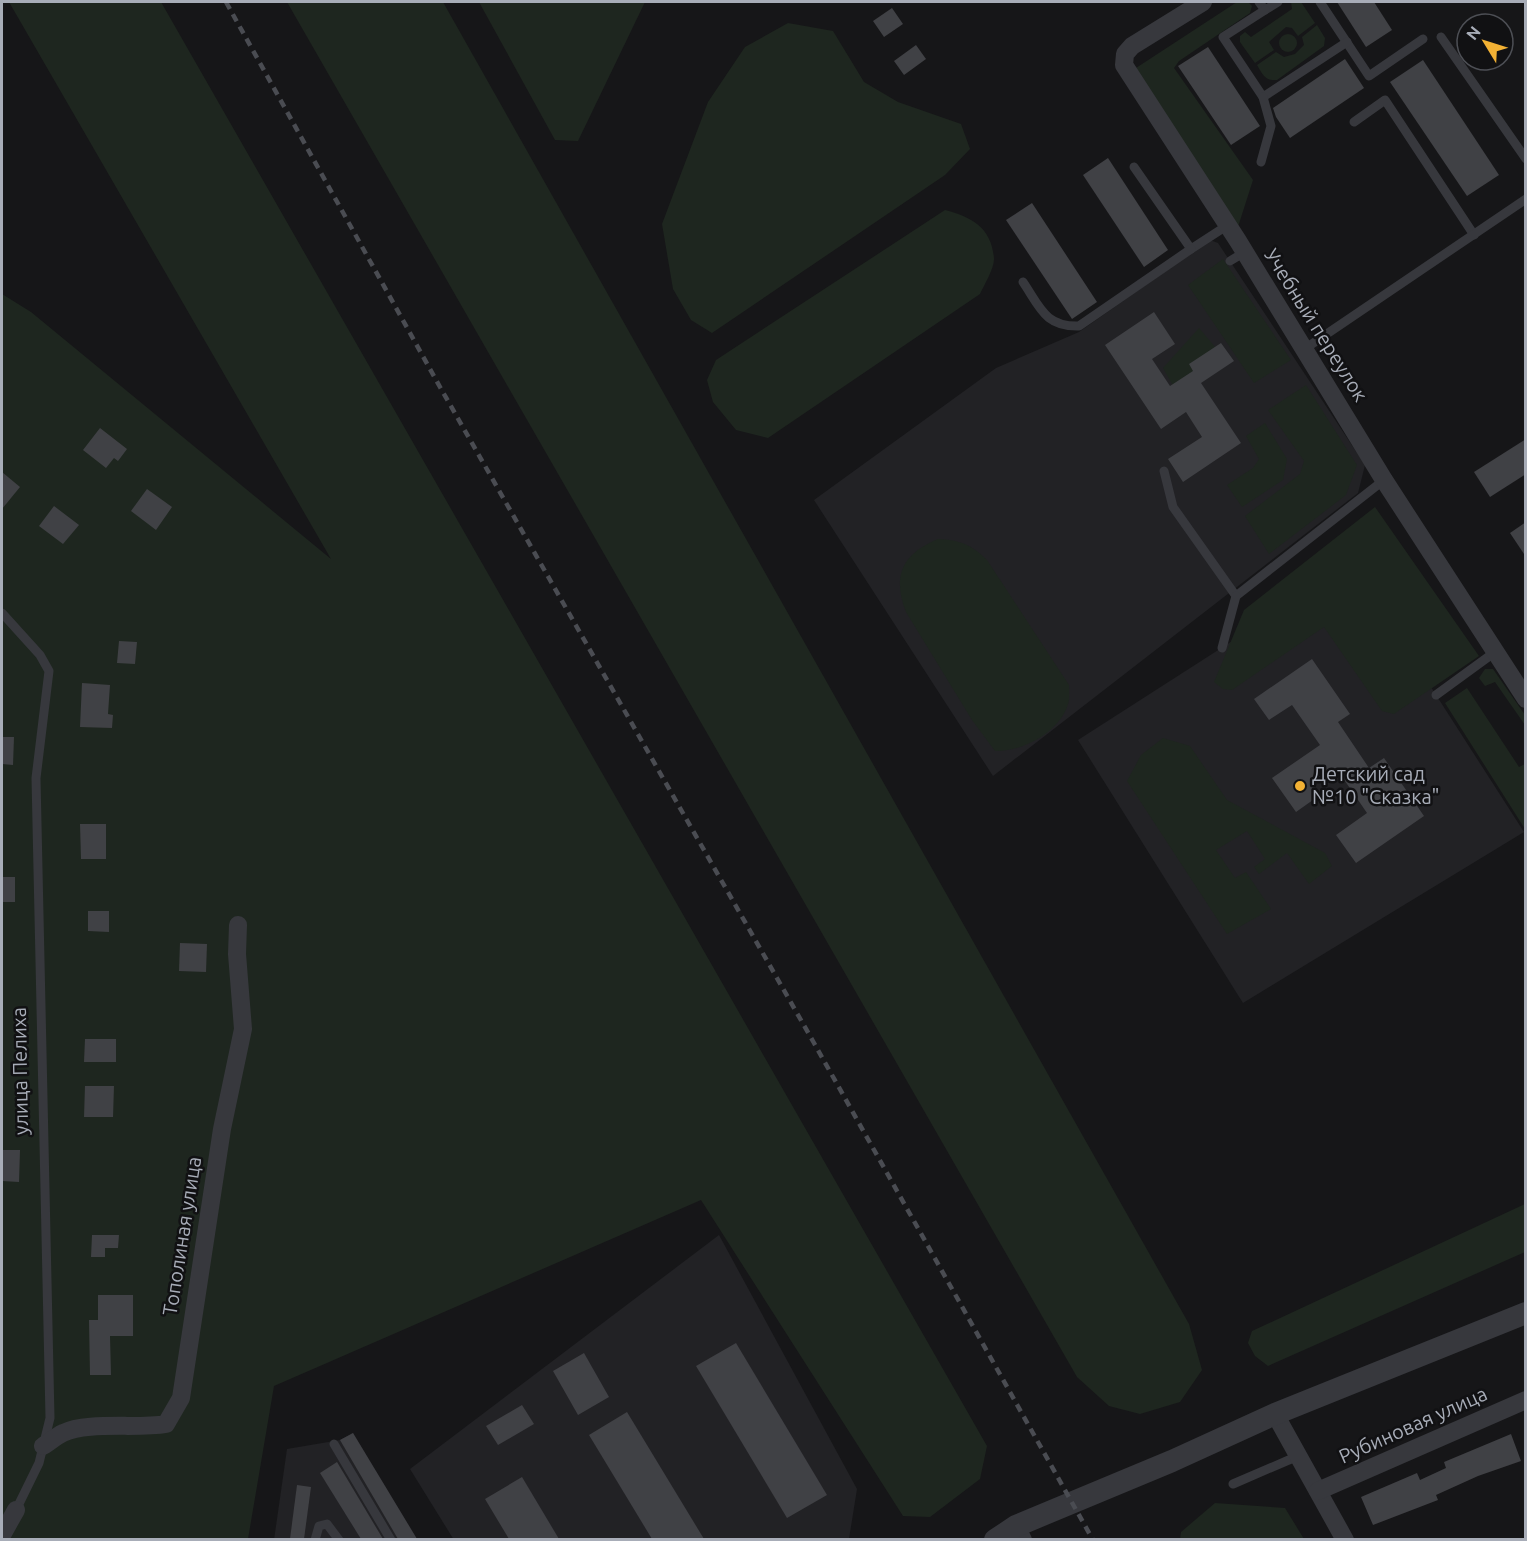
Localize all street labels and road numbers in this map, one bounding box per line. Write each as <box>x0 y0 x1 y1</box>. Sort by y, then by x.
street label: Учебный переулок <box>1260 244 1373 405</box>
street label: улица Пелиха <box>7 1007 32 1135</box>
street label: Тополиная улица <box>158 1155 205 1317</box>
street label: Рубиновая улица <box>1335 1381 1491 1468</box>

